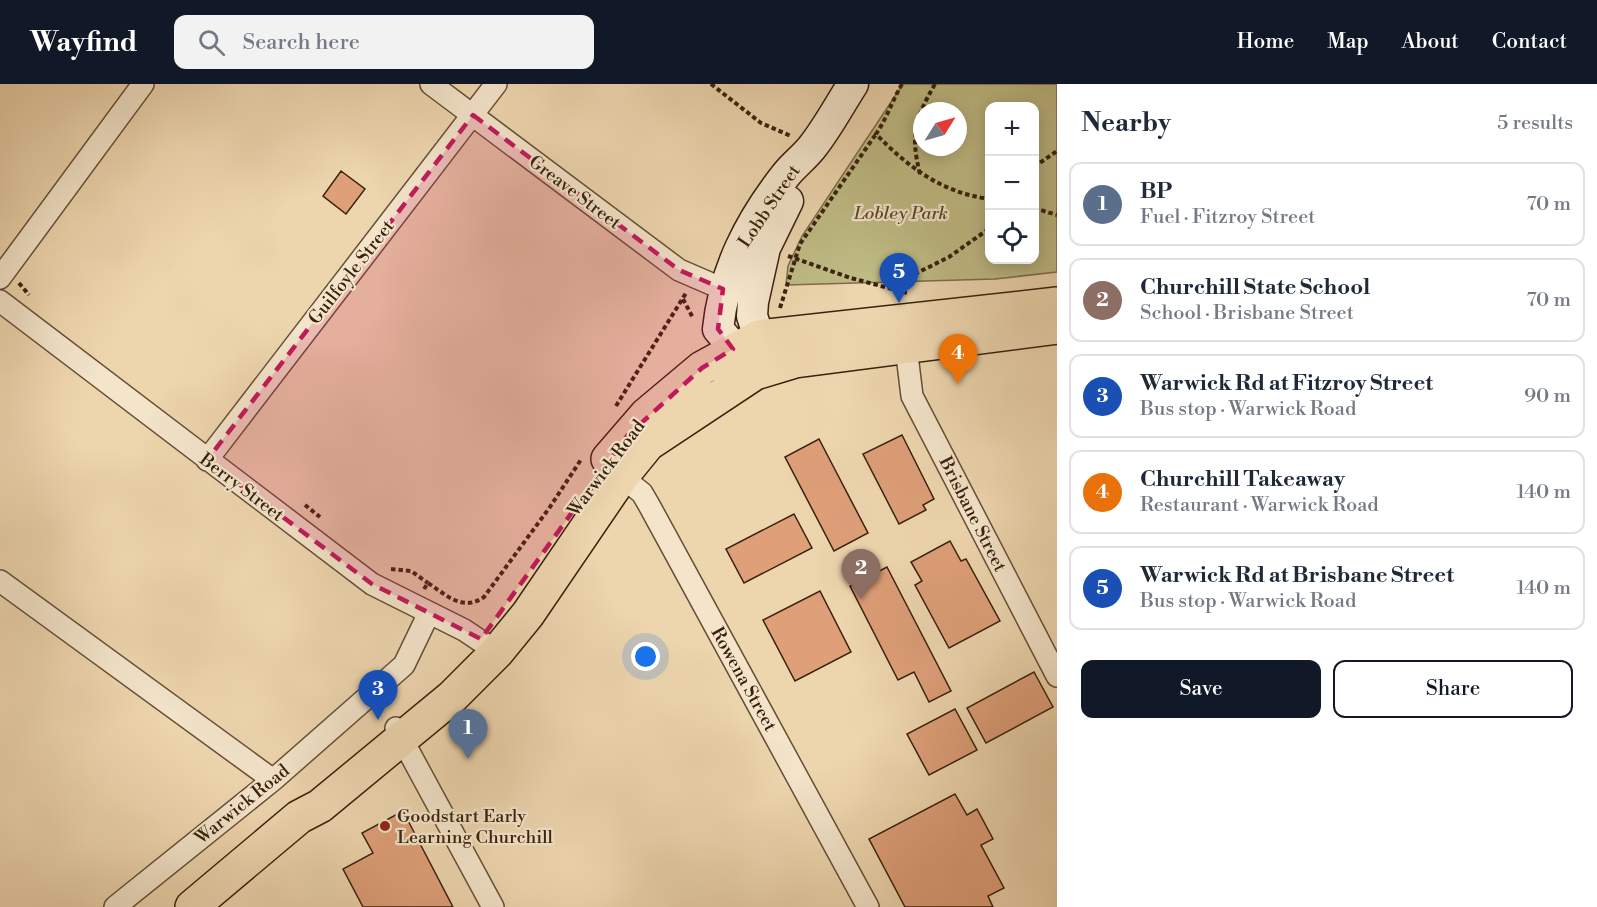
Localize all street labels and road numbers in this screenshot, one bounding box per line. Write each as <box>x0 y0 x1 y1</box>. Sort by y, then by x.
street label: Greave Street <box>524 150 626 235</box>
street label: Lobb Street <box>733 160 806 252</box>
street label: Guilfoyle Street <box>303 215 400 329</box>
street label: Warwick Road <box>562 415 651 522</box>
street label: Berry Street <box>194 448 289 527</box>
street label: Brisbane Street <box>933 452 1012 576</box>
street label: Rowena Street <box>705 623 782 736</box>
street label: Warwick Road <box>190 759 295 850</box>

